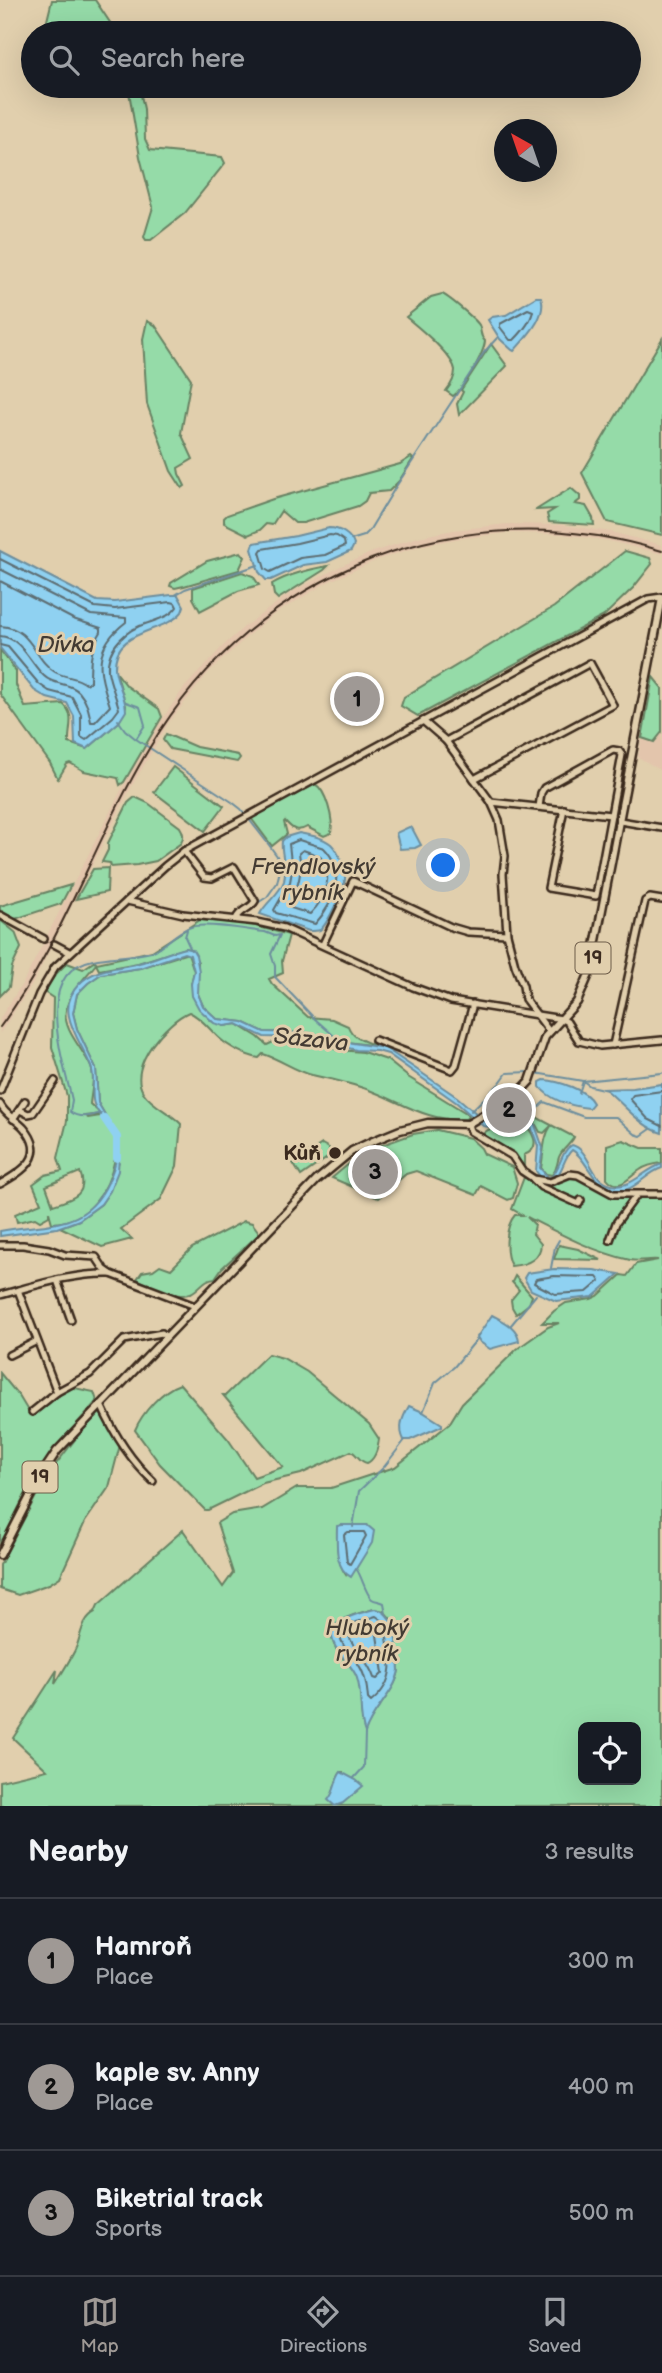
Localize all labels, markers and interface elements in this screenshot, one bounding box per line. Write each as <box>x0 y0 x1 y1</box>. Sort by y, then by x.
search box <box>21 21 641 98</box>
icon: search <box>45 41 83 79</box>
text: Search here <box>101 44 245 75</box>
north arrow <box>494 119 557 182</box>
water label: Dívka <box>37 631 95 659</box>
pin: 1 <box>334 673 380 725</box>
your location <box>426 848 460 882</box>
water label: Frendlovský rybník <box>251 853 376 907</box>
road number: 19 <box>576 942 610 974</box>
water label: Sázava <box>272 1022 350 1058</box>
pin: 2 <box>486 1084 532 1136</box>
place label: Kůň <box>283 1141 321 1166</box>
marker: Kůň <box>327 1145 343 1161</box>
pin: 3 <box>352 1146 398 1198</box>
road number: 19 <box>22 1462 58 1492</box>
water label: Hluboký rybník <box>325 1614 409 1668</box>
map controls <box>578 1722 641 1785</box>
button: locate <box>578 1722 641 1785</box>
text: Nearby <box>28 1834 128 1870</box>
text: 3 results <box>545 1838 634 1866</box>
text: Hamroň <box>95 1932 192 1963</box>
text: 1 <box>46 1947 56 1975</box>
text: 300 m <box>568 1947 634 1975</box>
text: Place <box>95 1963 153 1991</box>
text: kaple sv. Anny <box>95 2058 259 2089</box>
text: 2 <box>44 2073 58 2101</box>
text: 400 m <box>568 2073 634 2101</box>
text: Place <box>95 2089 153 2117</box>
text: Biketrial track <box>95 2184 263 2215</box>
text: 3 <box>44 2199 58 2227</box>
text: 500 m <box>569 2199 634 2227</box>
text: Sports <box>95 2215 162 2243</box>
tab: Map <box>81 2293 119 2358</box>
tab: Directions <box>280 2293 367 2358</box>
tab: Saved <box>528 2293 581 2358</box>

